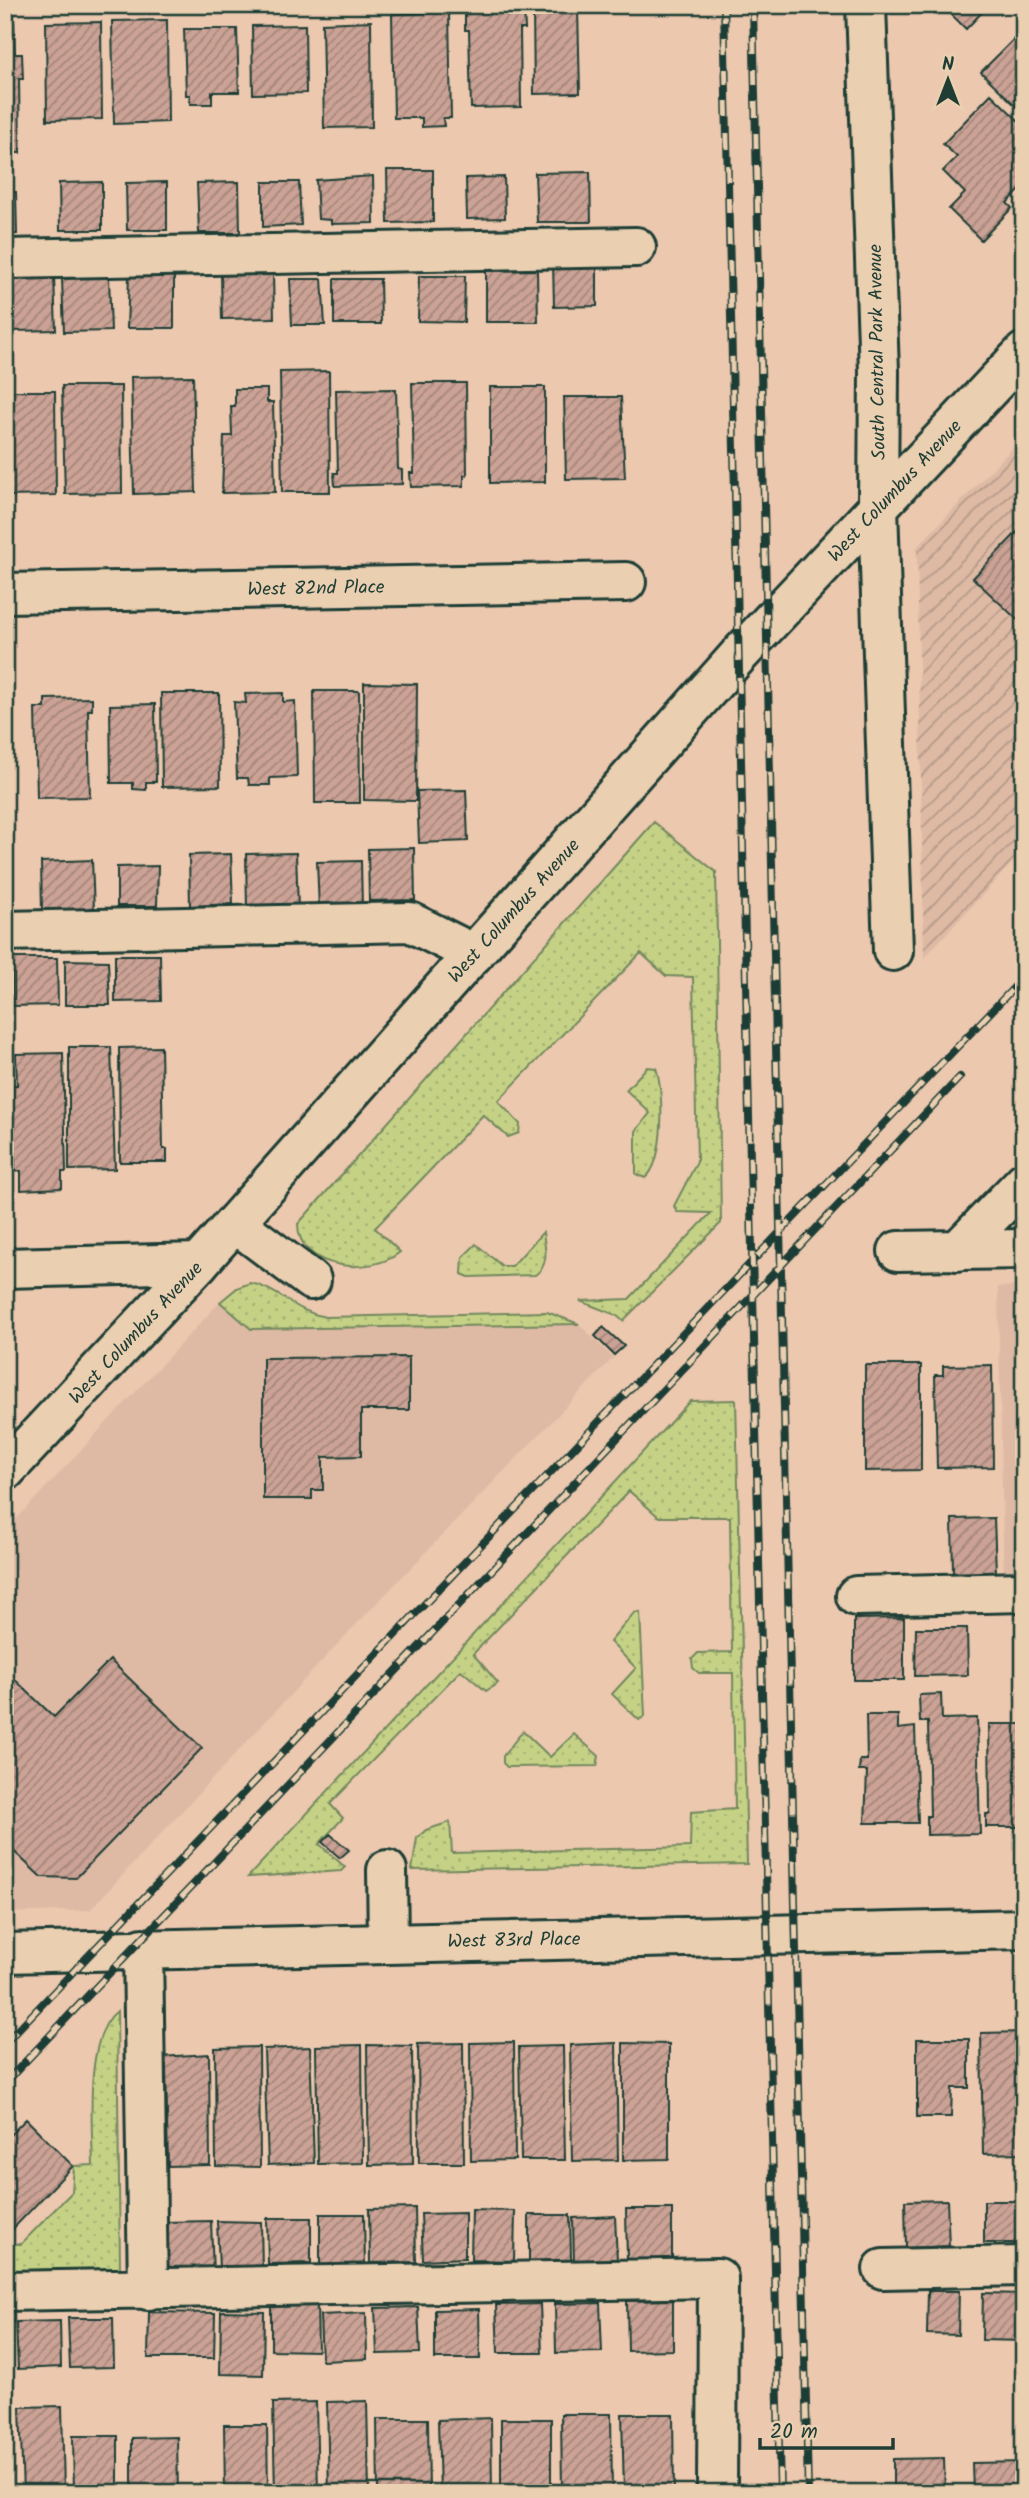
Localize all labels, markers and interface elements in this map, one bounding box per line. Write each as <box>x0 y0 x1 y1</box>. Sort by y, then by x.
north arrow <box>914 46 984 116</box>
text: N <box>942 50 954 80</box>
street label: South Central Park Avenue <box>861 243 895 460</box>
street label: West Columbus Avenue <box>821 413 970 570</box>
street label: West 82nd Place <box>247 573 385 605</box>
street label: West Columbus Avenue <box>441 832 588 991</box>
street label: West Columbus Avenue <box>62 1255 211 1412</box>
street label: West 83rd Place <box>447 1925 581 1957</box>
scale bar <box>760 2407 892 2451</box>
text: 20 m <box>770 2416 818 2449</box>

